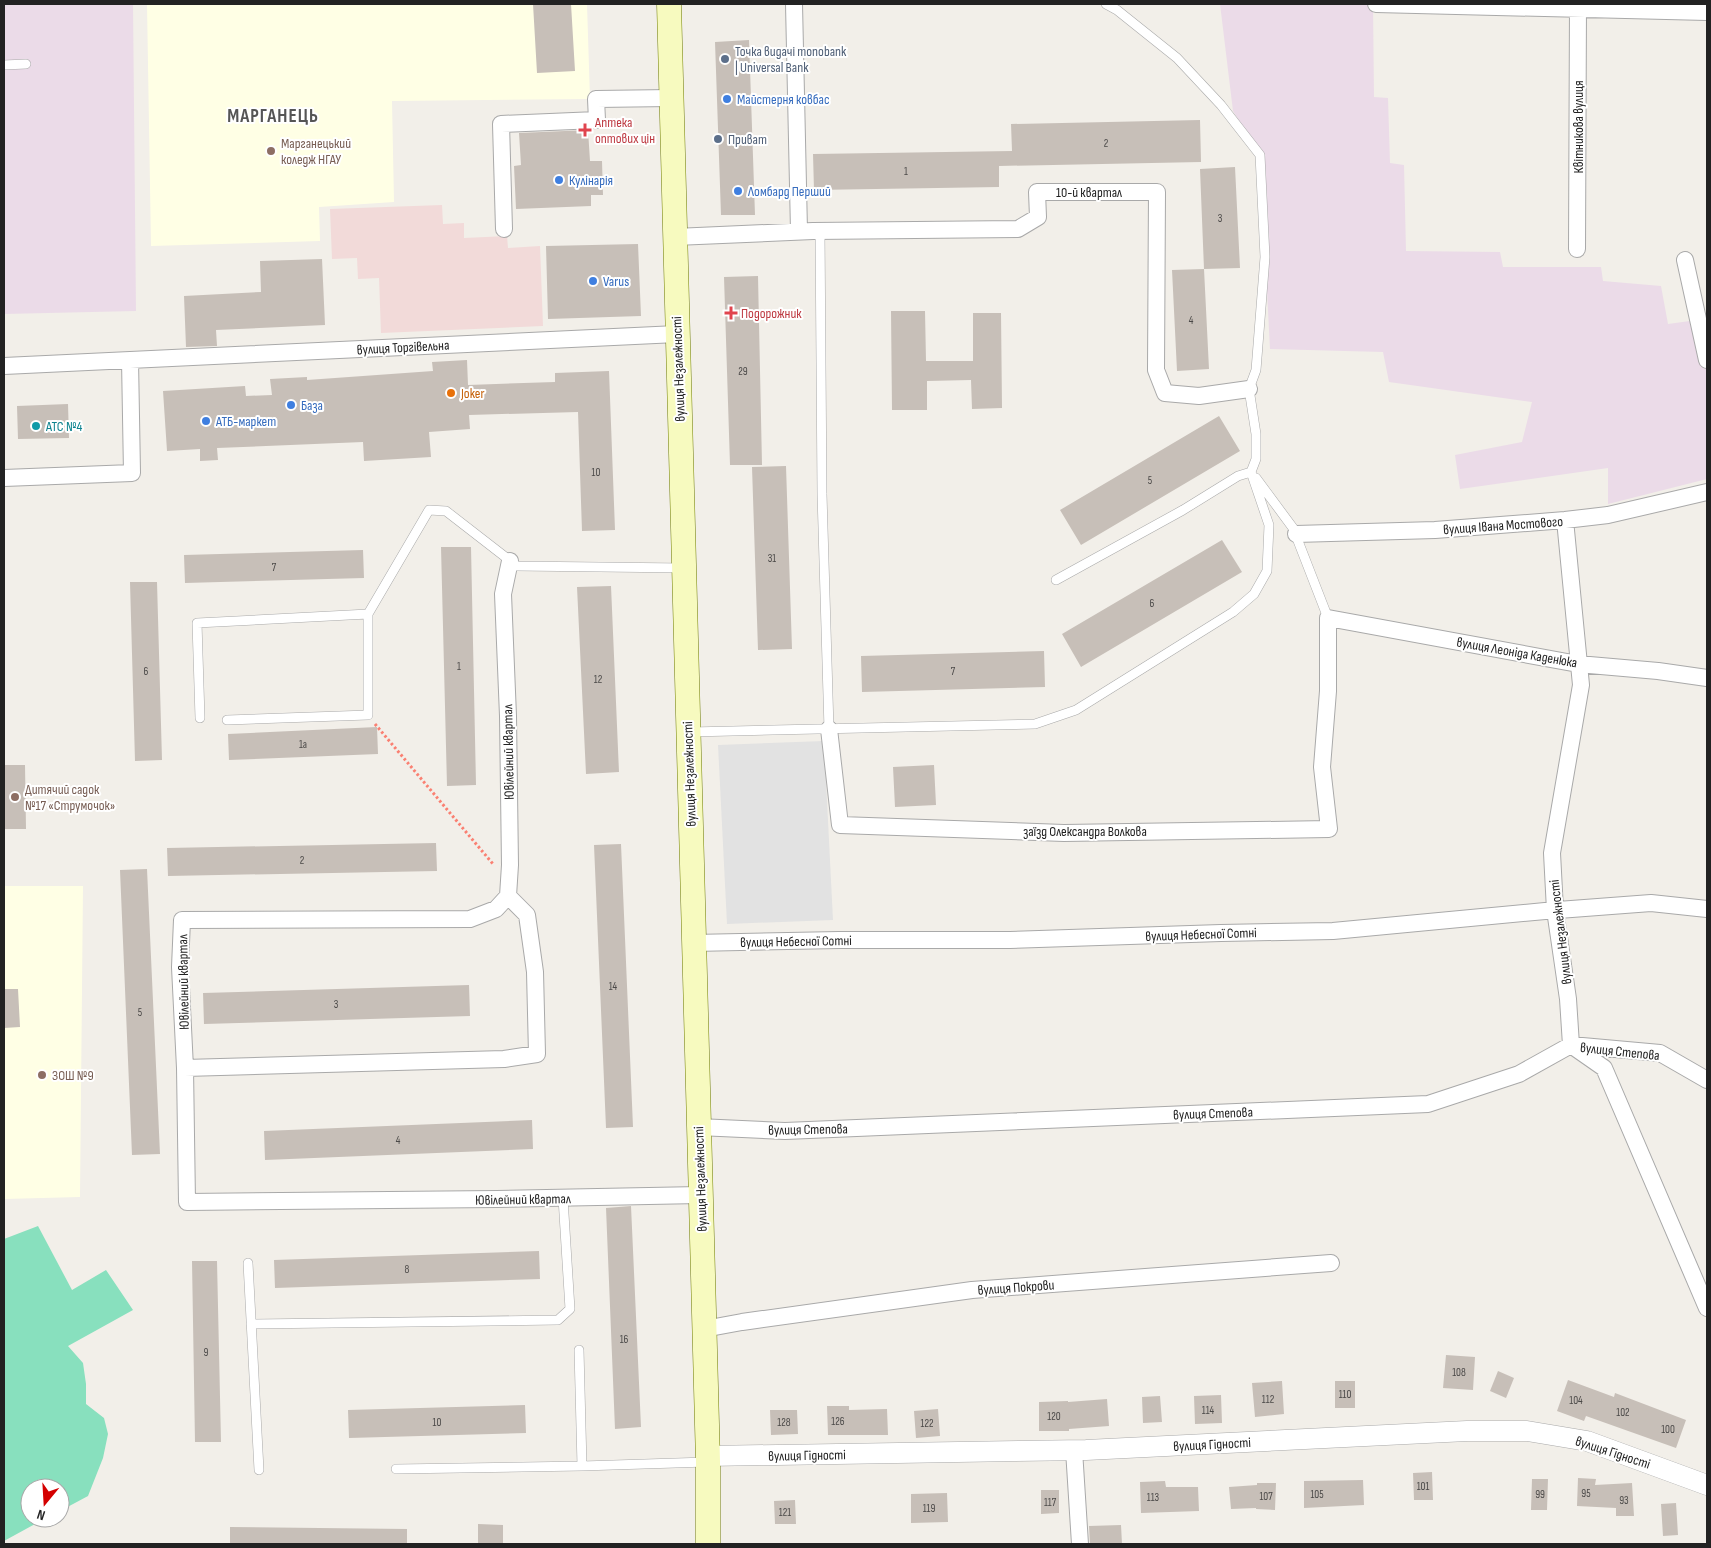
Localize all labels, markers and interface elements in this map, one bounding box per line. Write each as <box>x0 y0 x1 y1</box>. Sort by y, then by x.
place label: Точка видачі monobank | Universal Bank <box>735 43 847 76</box>
marker: Точка видачі monobank | Universal Bank <box>719 53 731 65</box>
street label: Квітникова вулиця <box>1570 81 1587 173</box>
place label: Майстерня ковбас <box>737 91 830 108</box>
marker: Майстерня ковбас <box>721 93 733 105</box>
district label: МАРГАНЕЦЬ <box>227 105 319 128</box>
place label: Аптека оптових цін <box>594 114 655 147</box>
marker: Аптека оптових цін <box>579 124 591 136</box>
place label: Приват <box>728 131 767 148</box>
marker: Приват <box>712 133 724 145</box>
place label: Марганецький коледж НГАУ <box>281 135 351 168</box>
house number: 2 <box>1104 137 1109 150</box>
marker: Марганецький коледж НГАУ <box>265 145 277 157</box>
house number: 1 <box>904 165 908 178</box>
place label: Кулінарія <box>569 172 613 189</box>
marker: Кулінарія <box>553 174 565 186</box>
place label: Ломбард Перший <box>747 183 831 200</box>
street label: 10-й квартал <box>1056 184 1122 201</box>
marker: Ломбард Перший <box>732 185 744 197</box>
house number: 3 <box>1218 212 1223 225</box>
place label: Varus <box>603 273 629 290</box>
marker: Varus <box>587 275 599 287</box>
place label: Подорожник <box>741 305 802 322</box>
marker: Подорожник <box>725 307 737 319</box>
house number: 4 <box>1189 314 1194 327</box>
street label: вулиця Незалежності <box>668 316 689 422</box>
street label: вулиця Торгівельна <box>356 337 450 358</box>
house number: 29 <box>738 365 748 378</box>
place label: Joker <box>460 385 484 402</box>
marker: Joker <box>445 387 457 399</box>
place label: База <box>301 397 323 414</box>
marker: База <box>285 399 297 411</box>
place label: АТБ-маркет <box>215 413 276 430</box>
marker: АТБ-маркет <box>200 415 212 427</box>
place label: АТС №4 <box>45 418 82 435</box>
marker: АТС №4 <box>30 420 42 432</box>
house number: 10 <box>592 466 600 479</box>
house number: 5 <box>1148 474 1152 487</box>
street label: вулиця Івана Мостового <box>1443 513 1564 538</box>
house number: 31 <box>768 552 776 565</box>
house number: 7 <box>272 561 277 574</box>
house number: 6 <box>1150 597 1155 610</box>
street label: вулиця Леоніда Каденюка <box>1455 634 1579 671</box>
house number: 1 <box>457 660 461 673</box>
house number: 6 <box>144 665 149 678</box>
house number: 7 <box>951 665 956 678</box>
house number: 12 <box>594 673 603 686</box>
street label: Ювілейний квартал <box>499 704 518 800</box>
street label: вулиця Незалежності <box>679 721 700 827</box>
house number: 1а <box>299 738 307 751</box>
place label: Дитячий садок №17 «Струмочок» <box>25 781 115 814</box>
marker: Дитячий садок №17 «Струмочок» <box>9 791 21 803</box>
street label: заїзд Олександра Волкова <box>1023 823 1147 840</box>
house number: 2 <box>300 854 305 867</box>
street label: вулиця Незалежності <box>1546 879 1575 985</box>
street label: вулиця Небесної Сотні <box>1145 924 1257 945</box>
street label: вулиця Небесної Сотні <box>740 932 852 951</box>
street label: Ювілейний квартал <box>174 934 193 1030</box>
house number: 14 <box>609 980 618 993</box>
house number: 3 <box>334 998 339 1011</box>
house number: 5 <box>138 1006 142 1019</box>
street label: вулиця Степова <box>1579 1039 1661 1064</box>
place label: ЗОШ №9 <box>52 1067 94 1084</box>
marker: ЗОШ №9 <box>36 1069 48 1081</box>
street label: вулиця Степова <box>1173 1104 1253 1123</box>
street label: вулиця Степова <box>768 1120 848 1139</box>
street label: вулиця Незалежності <box>690 1126 711 1232</box>
house number: 4 <box>396 1134 401 1147</box>
street label: Ювілейний квартал <box>475 1190 571 1209</box>
house number: 8 <box>405 1263 410 1276</box>
street label: вулиця Покрови <box>977 1276 1055 1299</box>
house number: 16 <box>620 1333 629 1346</box>
house number: 9 <box>204 1346 209 1359</box>
house number: 108 <box>1452 1366 1466 1379</box>
house number: 110 <box>1339 1388 1351 1401</box>
house number: 112 <box>1262 1393 1275 1406</box>
house number: 104 <box>1569 1394 1583 1407</box>
house number: 114 <box>1202 1404 1215 1417</box>
house number: 102 <box>1616 1406 1630 1419</box>
house number: 120 <box>1047 1410 1061 1423</box>
house number: 126 <box>831 1415 845 1428</box>
house number: 10 <box>433 1416 441 1429</box>
house number: 128 <box>777 1416 791 1429</box>
house number: 122 <box>920 1417 934 1430</box>
house number: 100 <box>1661 1423 1675 1436</box>
street label: вулиця Гідності <box>1573 1432 1652 1473</box>
street label: вулиця Гідності <box>1173 1434 1251 1455</box>
street label: вулиця Гідності <box>768 1446 846 1465</box>
north arrow <box>20 1478 70 1528</box>
house number: 101 <box>1417 1480 1429 1493</box>
house number: 95 <box>1581 1487 1591 1500</box>
house number: 105 <box>1310 1488 1324 1501</box>
house number: 99 <box>1535 1488 1545 1501</box>
house number: 107 <box>1259 1490 1273 1503</box>
house number: 113 <box>1147 1491 1160 1504</box>
house number: 93 <box>1619 1494 1629 1507</box>
house number: 117 <box>1044 1496 1057 1509</box>
house number: 119 <box>923 1502 935 1515</box>
text: N <box>35 1506 47 1524</box>
house number: 121 <box>779 1506 791 1519</box>

